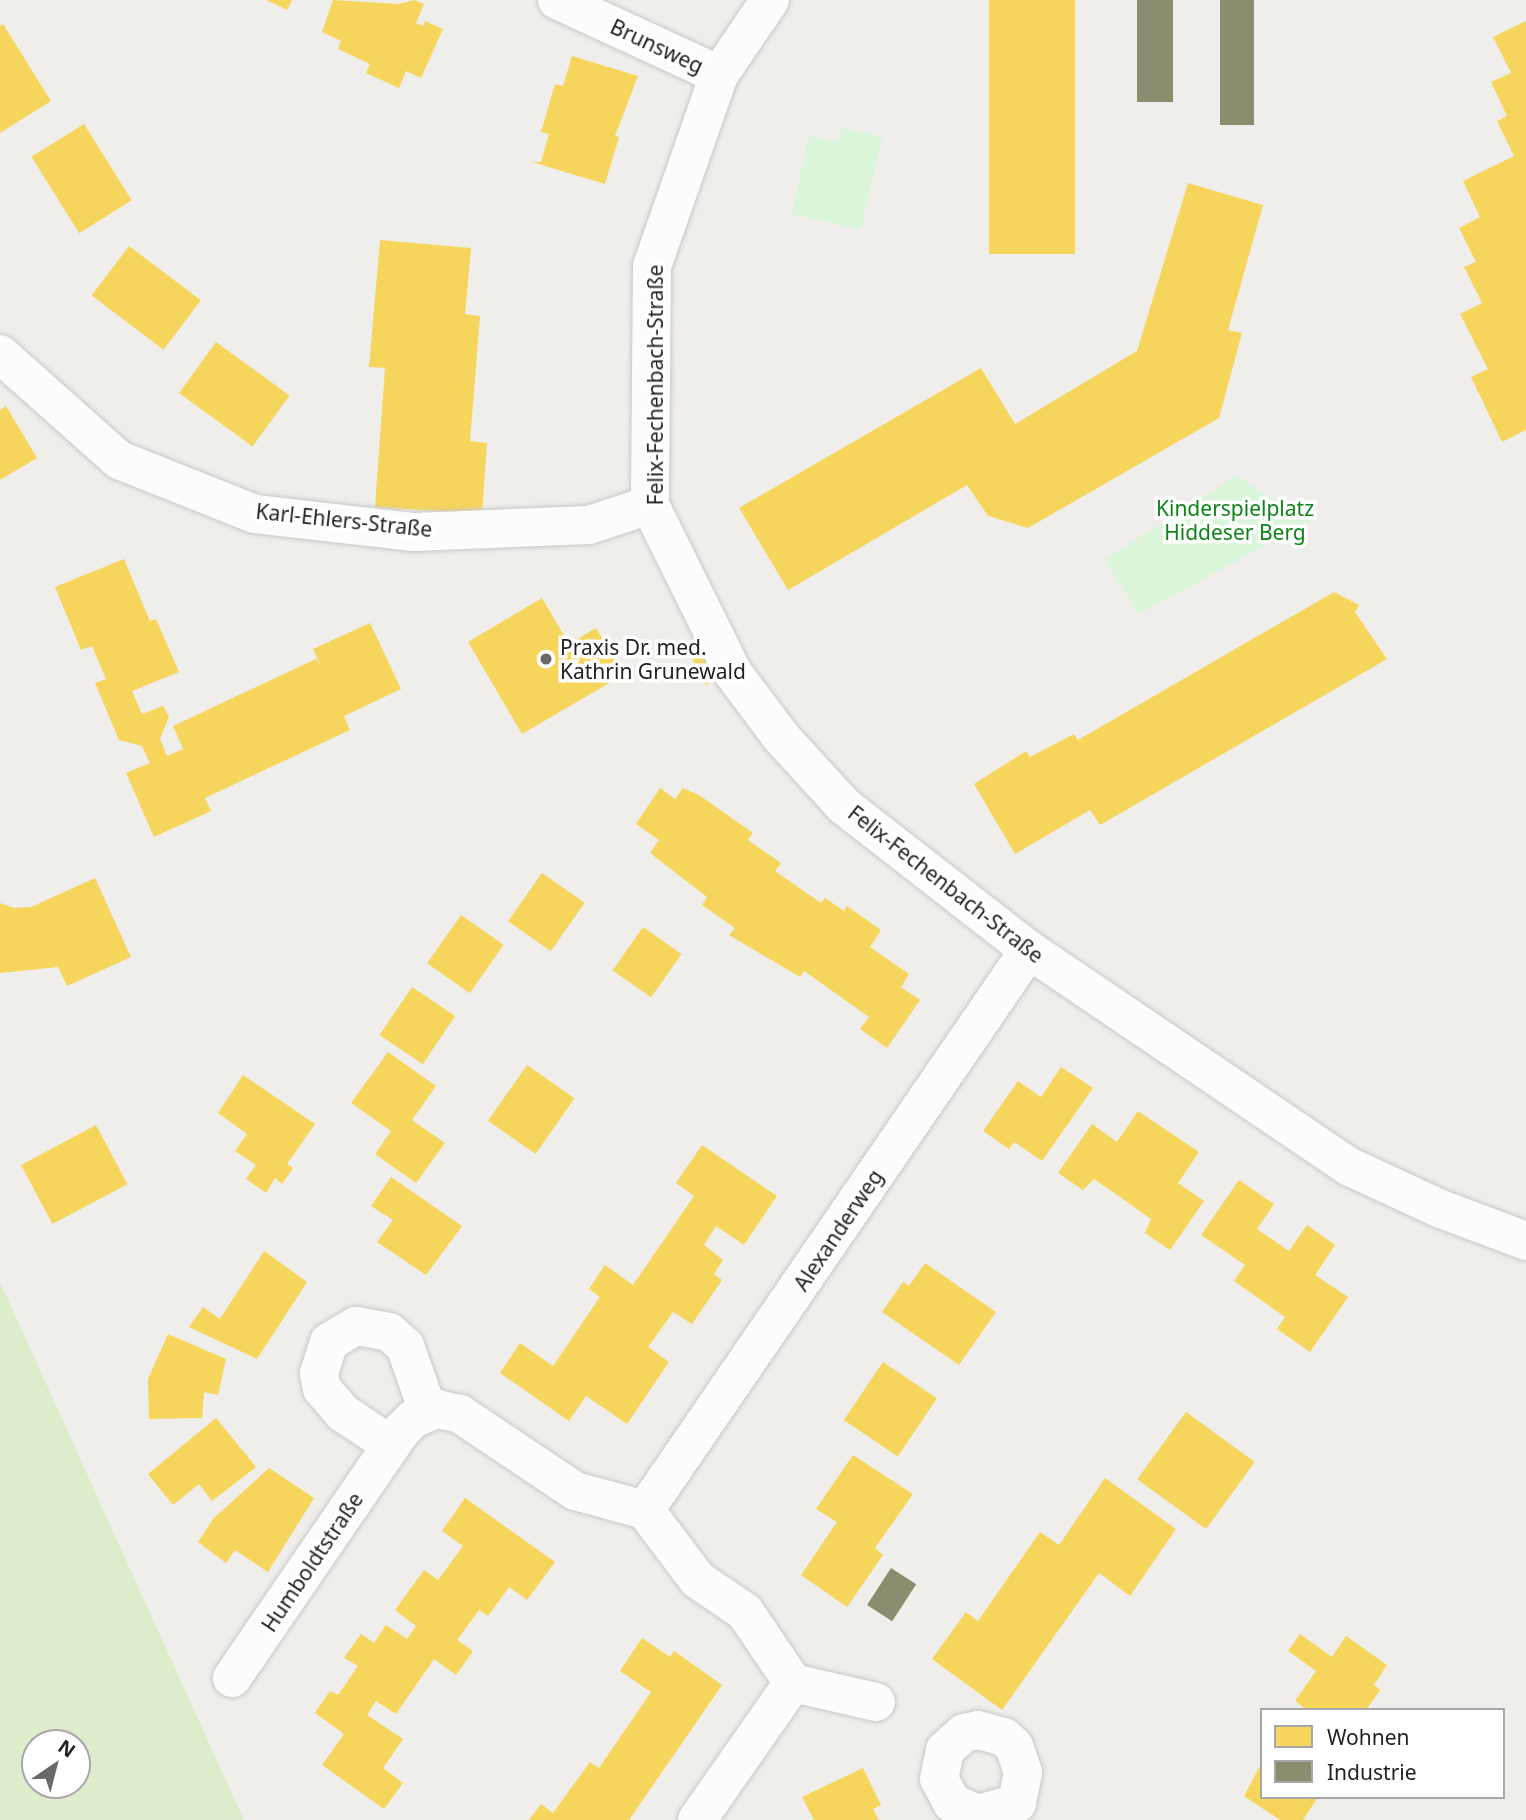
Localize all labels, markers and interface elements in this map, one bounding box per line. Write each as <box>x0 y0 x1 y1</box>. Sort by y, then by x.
street label: Brunsweg <box>607 14 707 78</box>
street label: Felix-Fechenbach-Straße <box>642 265 668 505</box>
park label: Kinderspielplatz Hiddeser Berg <box>1156 495 1314 545</box>
street label: Karl-Ehlers-Straße <box>255 498 433 542</box>
place label: Praxis Dr. med. Kathrin Grunewald <box>560 634 746 684</box>
marker: Praxis Dr. med. Kathrin Grunewald <box>538 651 554 667</box>
street label: Felix-Fechenbach-Straße <box>843 800 1049 968</box>
street label: Alexanderweg <box>788 1165 888 1295</box>
street label: Humboldtstraße <box>256 1488 368 1636</box>
legend <box>1260 1708 1505 1799</box>
text: Wohnen <box>1327 1723 1410 1751</box>
north arrow <box>21 1729 91 1799</box>
text: N <box>53 1733 81 1764</box>
text: Industrie <box>1327 1758 1417 1786</box>

